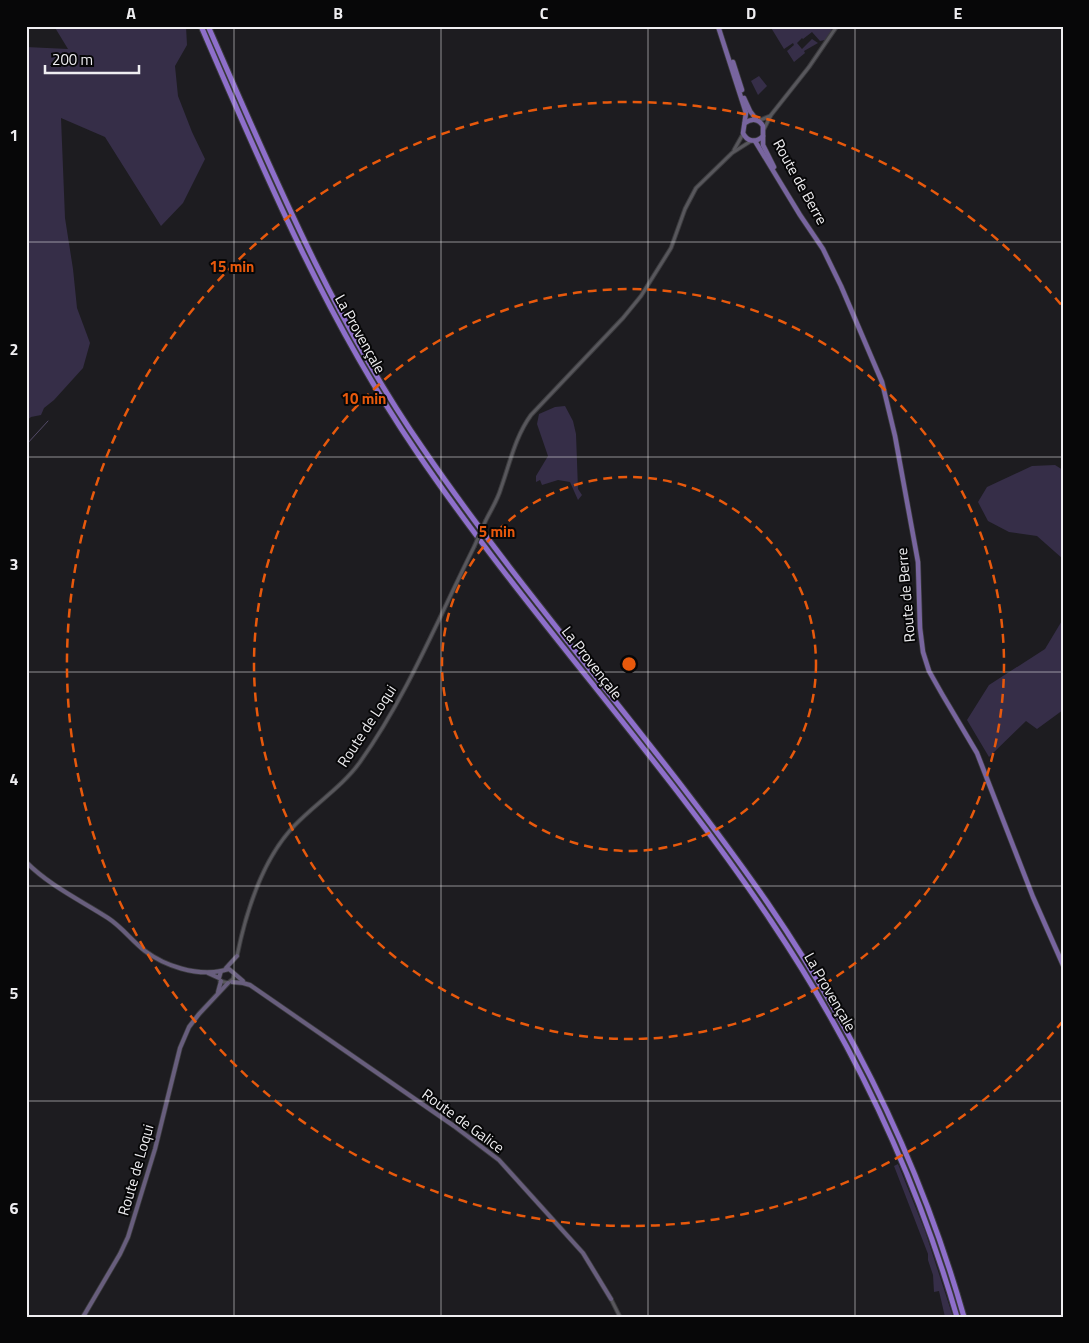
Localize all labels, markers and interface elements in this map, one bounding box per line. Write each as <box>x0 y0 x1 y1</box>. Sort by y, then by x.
text: A <box>126 1 136 25</box>
text: B <box>333 1 343 25</box>
text: C <box>540 1 549 25</box>
text: D <box>746 1 756 25</box>
text: E <box>954 1 963 25</box>
scale bar <box>45 42 139 74</box>
text: 200 m <box>52 48 93 71</box>
text: 1 <box>10 123 18 147</box>
street label: Route de Berre <box>767 135 833 229</box>
text: 15 min <box>210 255 254 278</box>
street label: La Provençale <box>329 290 392 378</box>
text: 2 <box>10 337 18 361</box>
text: 10 min <box>342 387 386 410</box>
text: 5 min <box>479 520 515 543</box>
street label: Route de Berre <box>890 547 921 643</box>
text: 3 <box>10 552 18 576</box>
street label: La Provençale <box>556 621 628 704</box>
centre of rings <box>620 655 638 673</box>
street label: Route de Loqui <box>331 680 402 771</box>
text: 4 <box>10 767 19 791</box>
street label: La Provençale <box>799 948 862 1035</box>
text: 5 <box>10 981 19 1005</box>
street label: Route de Galice <box>417 1083 509 1159</box>
street label: Route de Loqui <box>111 1121 160 1218</box>
text: 6 <box>10 1196 19 1220</box>

